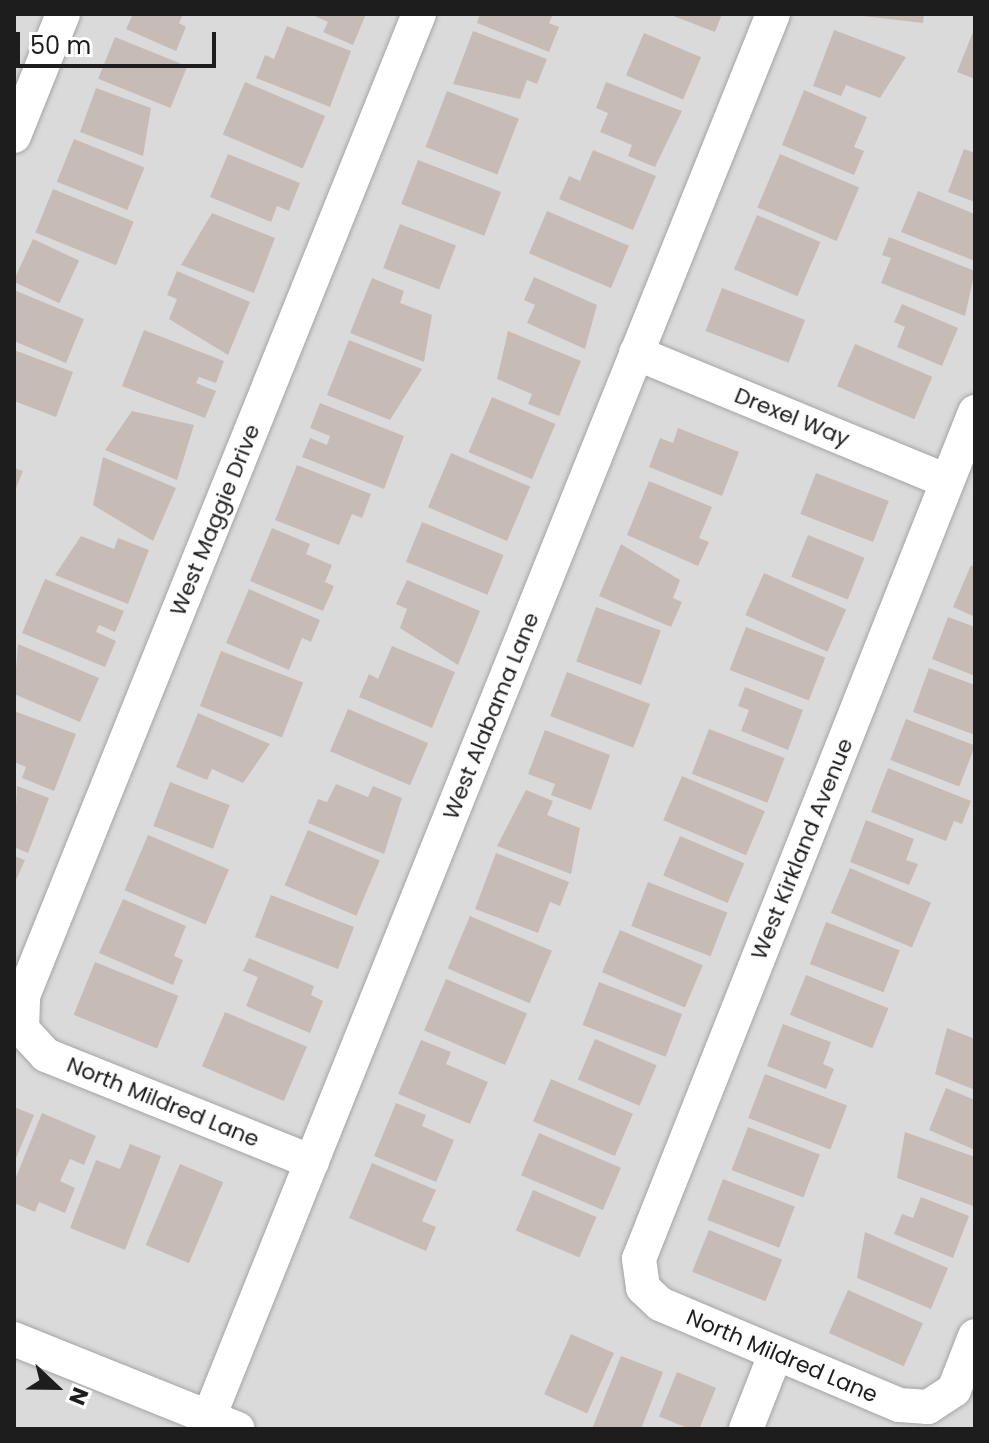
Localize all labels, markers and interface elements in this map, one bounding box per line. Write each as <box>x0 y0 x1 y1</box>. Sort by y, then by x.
scale bar <box>20 16 220 66</box>
text: 50 m <box>30 29 91 62</box>
street label: Drexel Way <box>731 382 853 452</box>
street label: West Maggie Drive <box>165 420 265 620</box>
street label: West Alabama Lane <box>437 609 545 823</box>
street label: West Kirkland Avenue <box>745 734 859 964</box>
street label: North Mildred Lane <box>63 1051 263 1153</box>
street label: North Mildred Lane <box>682 1304 882 1408</box>
north arrow <box>16 1347 96 1427</box>
text: N <box>61 1383 96 1410</box>

